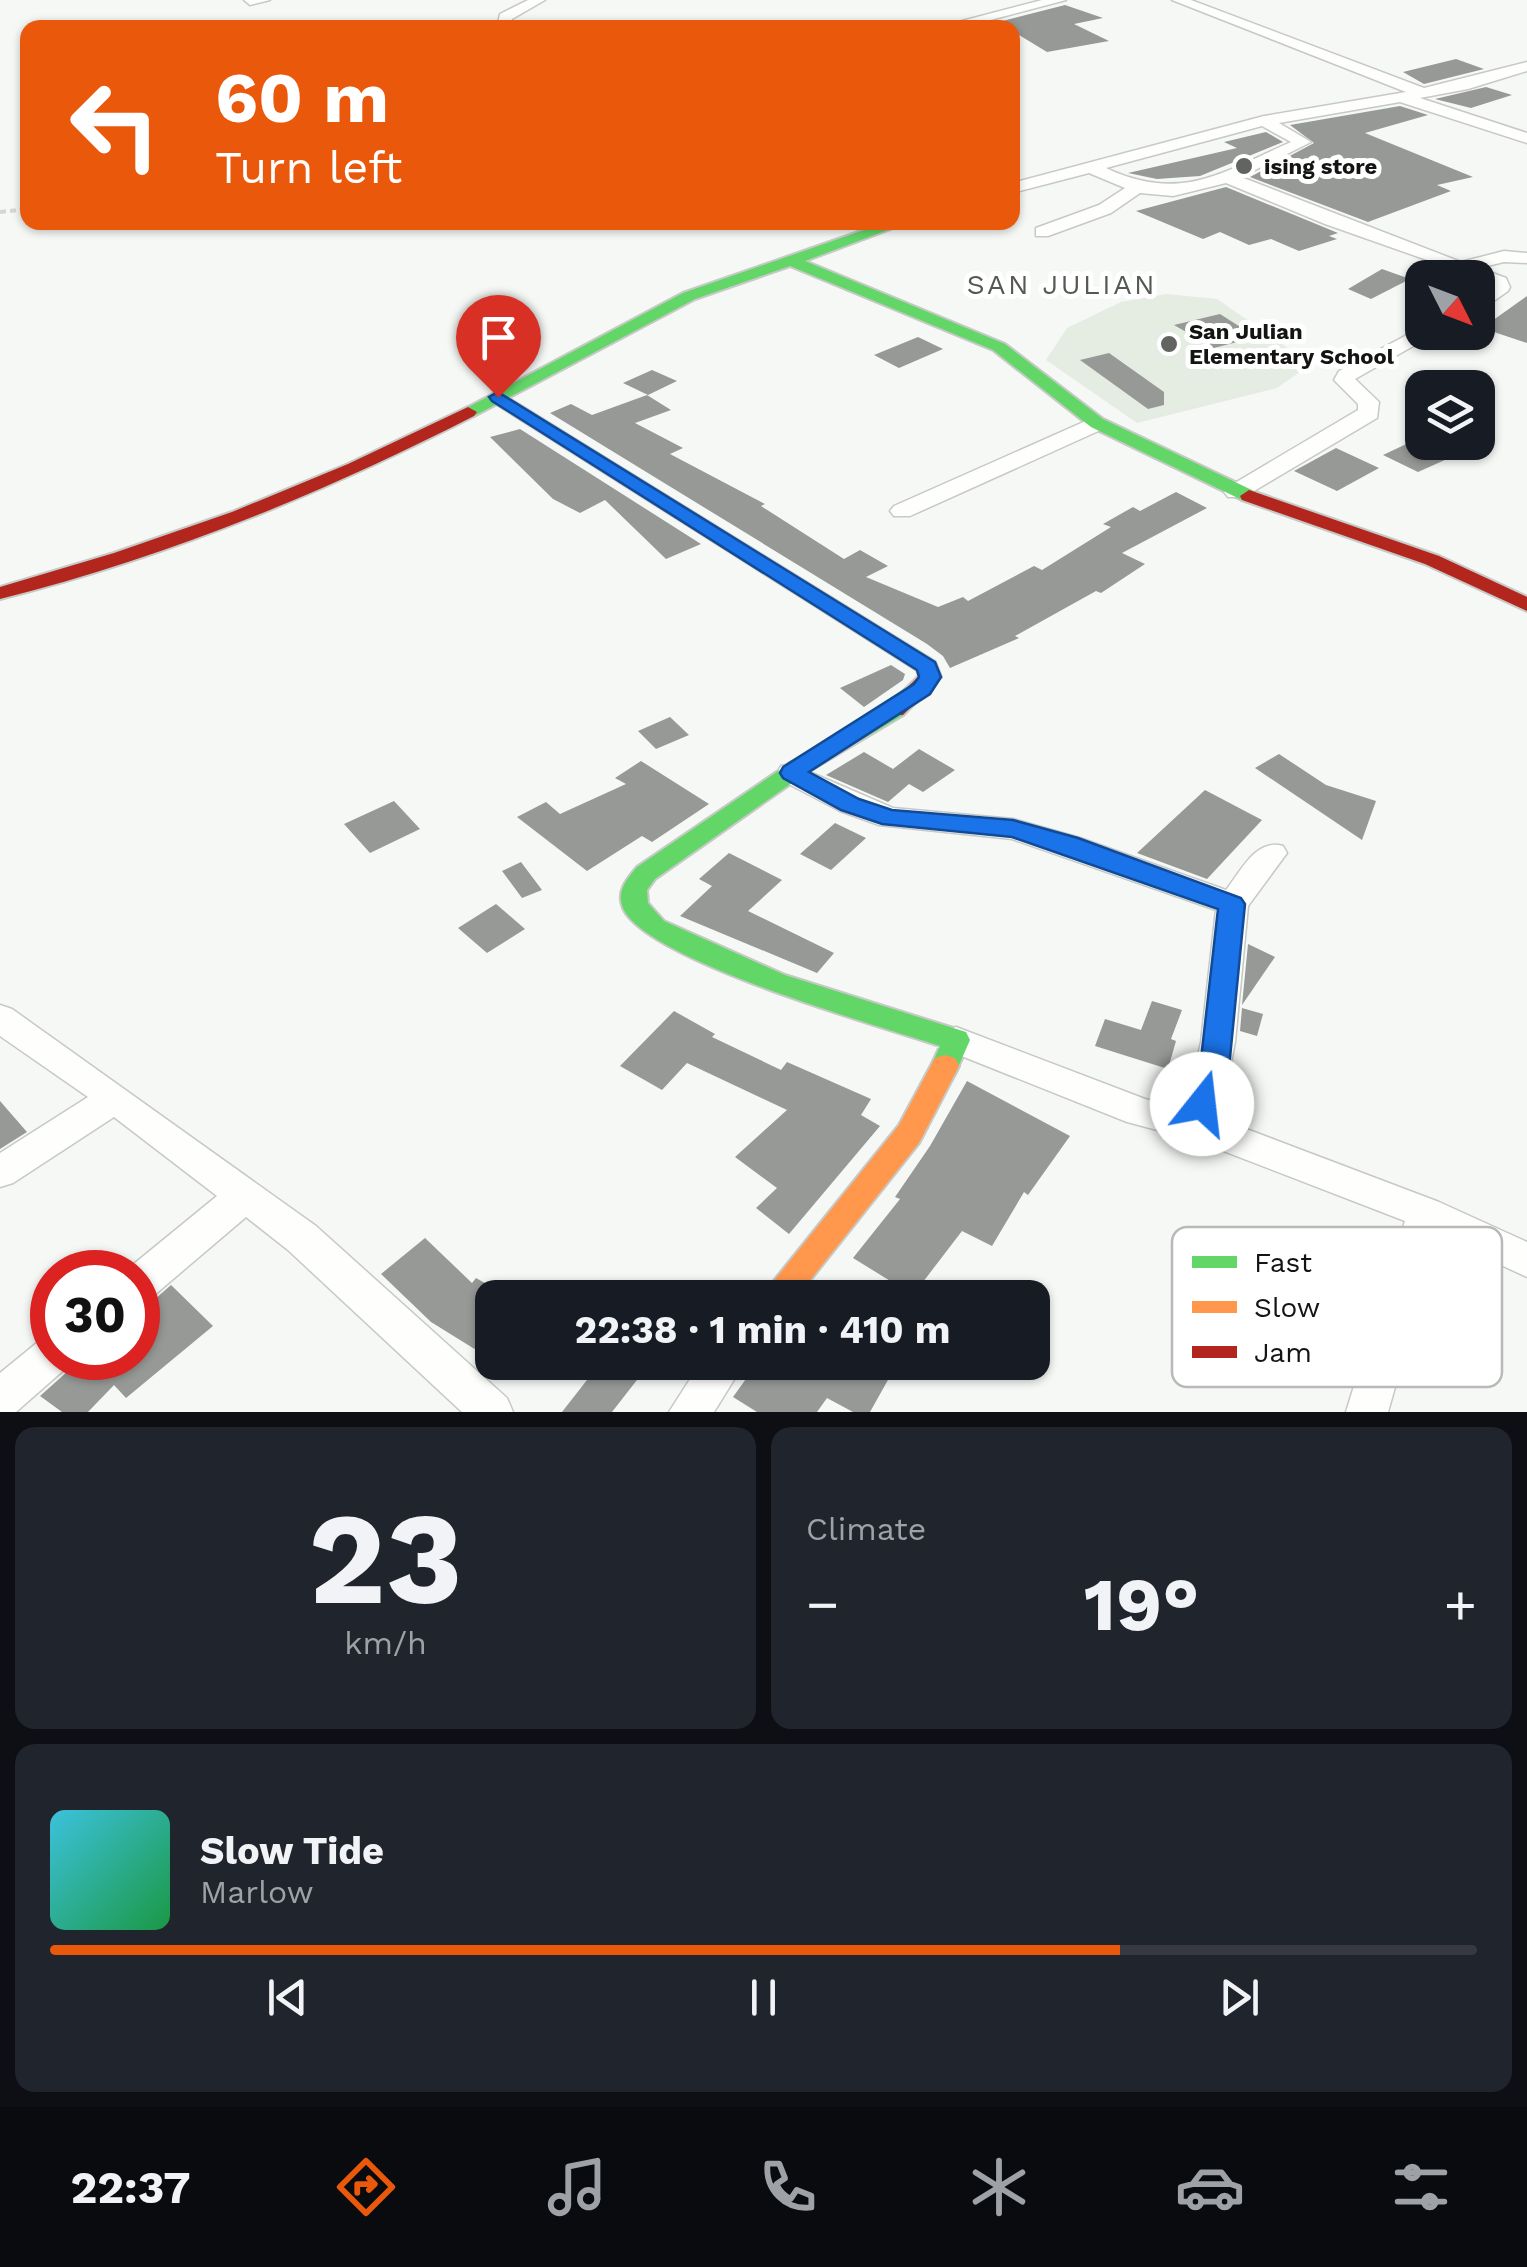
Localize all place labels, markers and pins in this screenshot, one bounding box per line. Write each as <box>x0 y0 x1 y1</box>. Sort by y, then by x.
place label: ising store <box>1264 154 1377 179</box>
marker: ising store <box>1233 155 1255 177</box>
pin <box>456 295 541 398</box>
place label: San Julian Elementary School <box>1189 319 1395 369</box>
marker: San Julian Elementary School <box>1158 333 1180 355</box>

